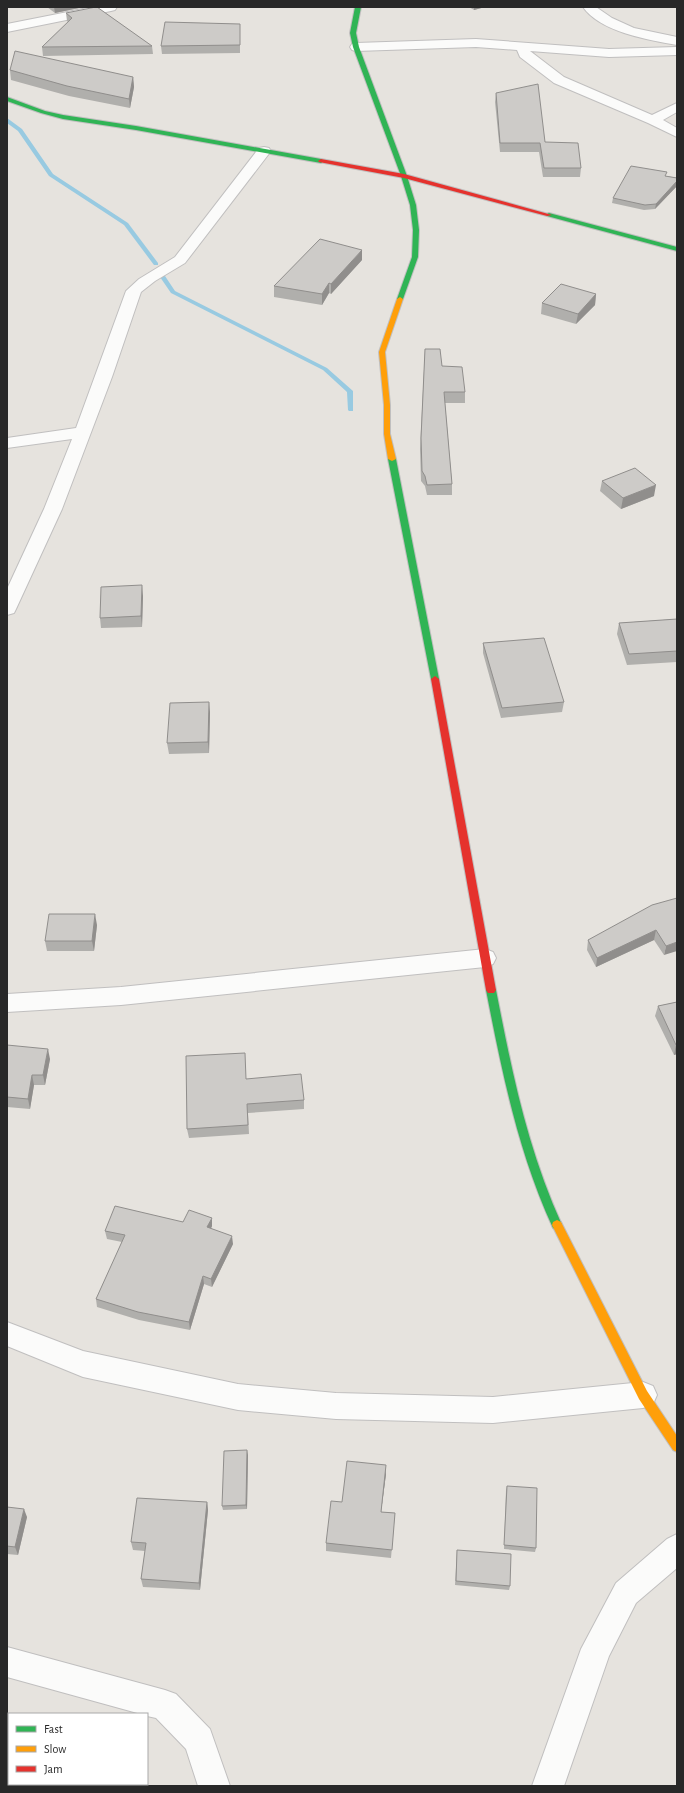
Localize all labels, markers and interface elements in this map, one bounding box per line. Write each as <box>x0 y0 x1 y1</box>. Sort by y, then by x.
legend <box>8 1713 148 1785</box>
text: Fast <box>44 1723 63 1735</box>
text: Slow <box>44 1743 66 1755</box>
text: Jam <box>44 1763 63 1775</box>

